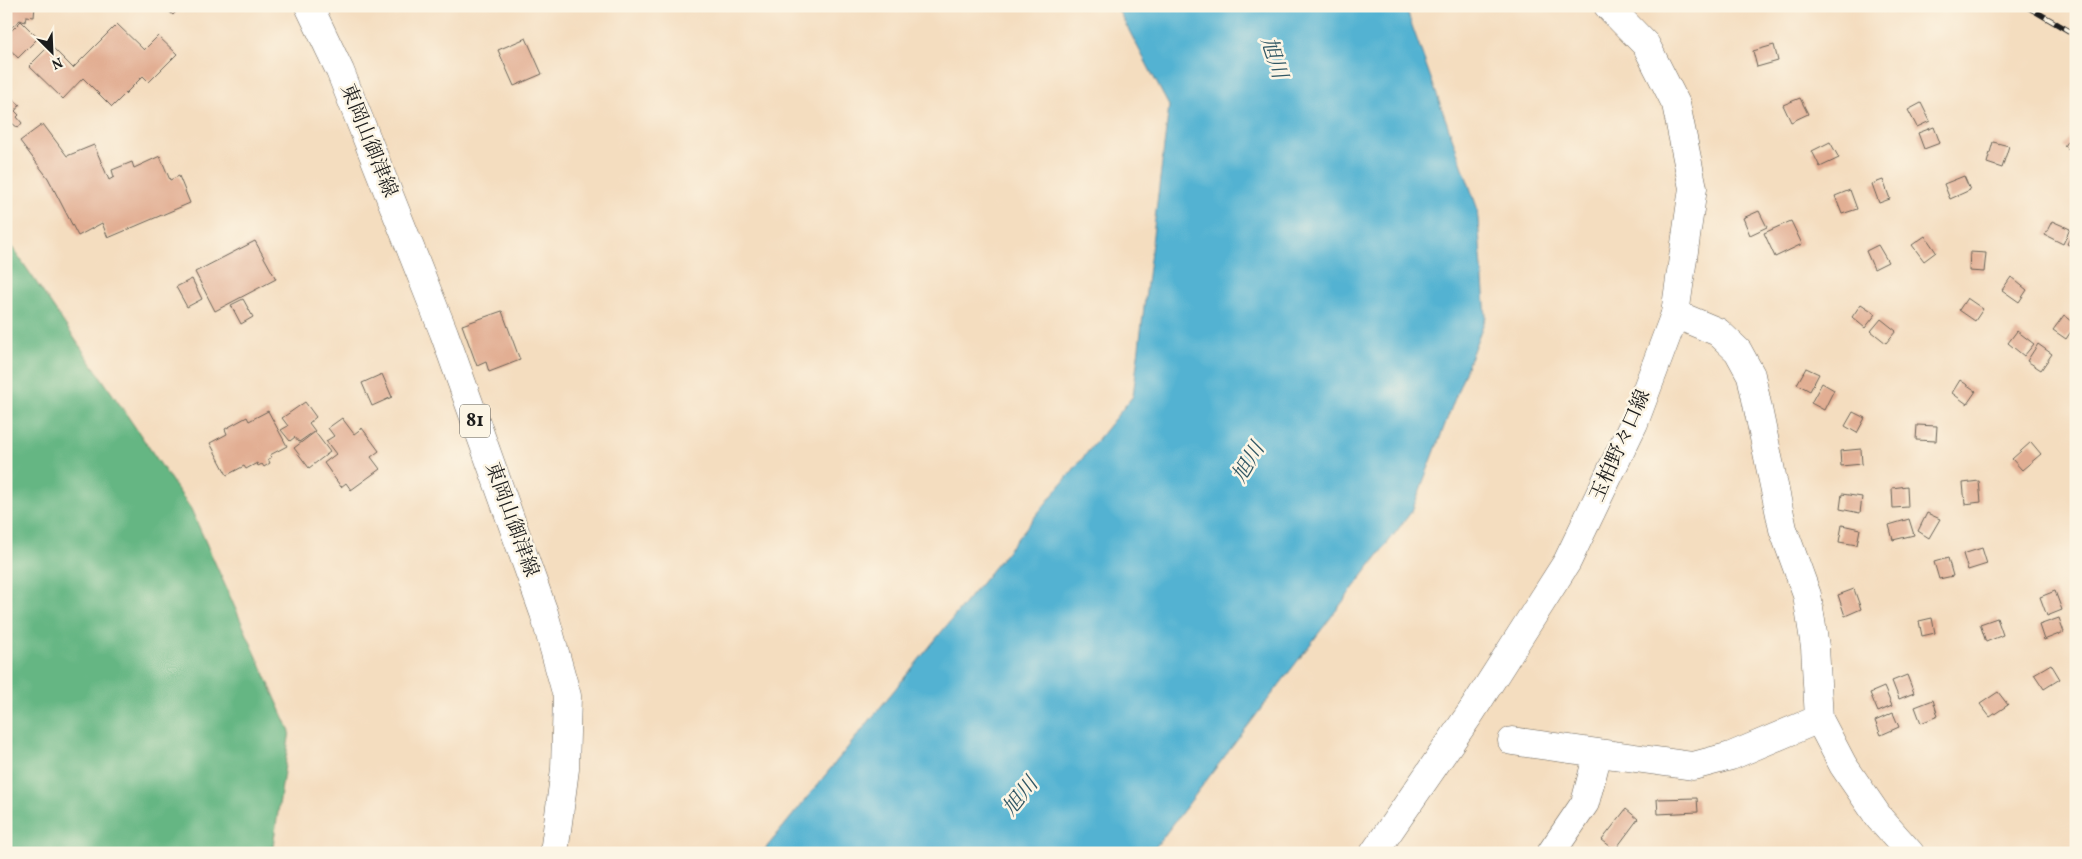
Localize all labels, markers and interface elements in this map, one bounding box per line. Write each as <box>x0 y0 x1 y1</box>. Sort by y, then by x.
north arrow <box>28 28 78 78</box>
water label: 旭川 <box>1253 34 1294 84</box>
text: N <box>48 52 65 73</box>
street label: 東岡山御津線 <box>333 80 403 202</box>
street label: 玉柏野々口線 <box>1584 385 1658 507</box>
road number: 81 <box>460 404 490 438</box>
water label: 旭川 <box>1226 436 1273 488</box>
street label: 東岡山御津線 <box>477 459 545 581</box>
water label: 旭川 <box>997 770 1047 822</box>

